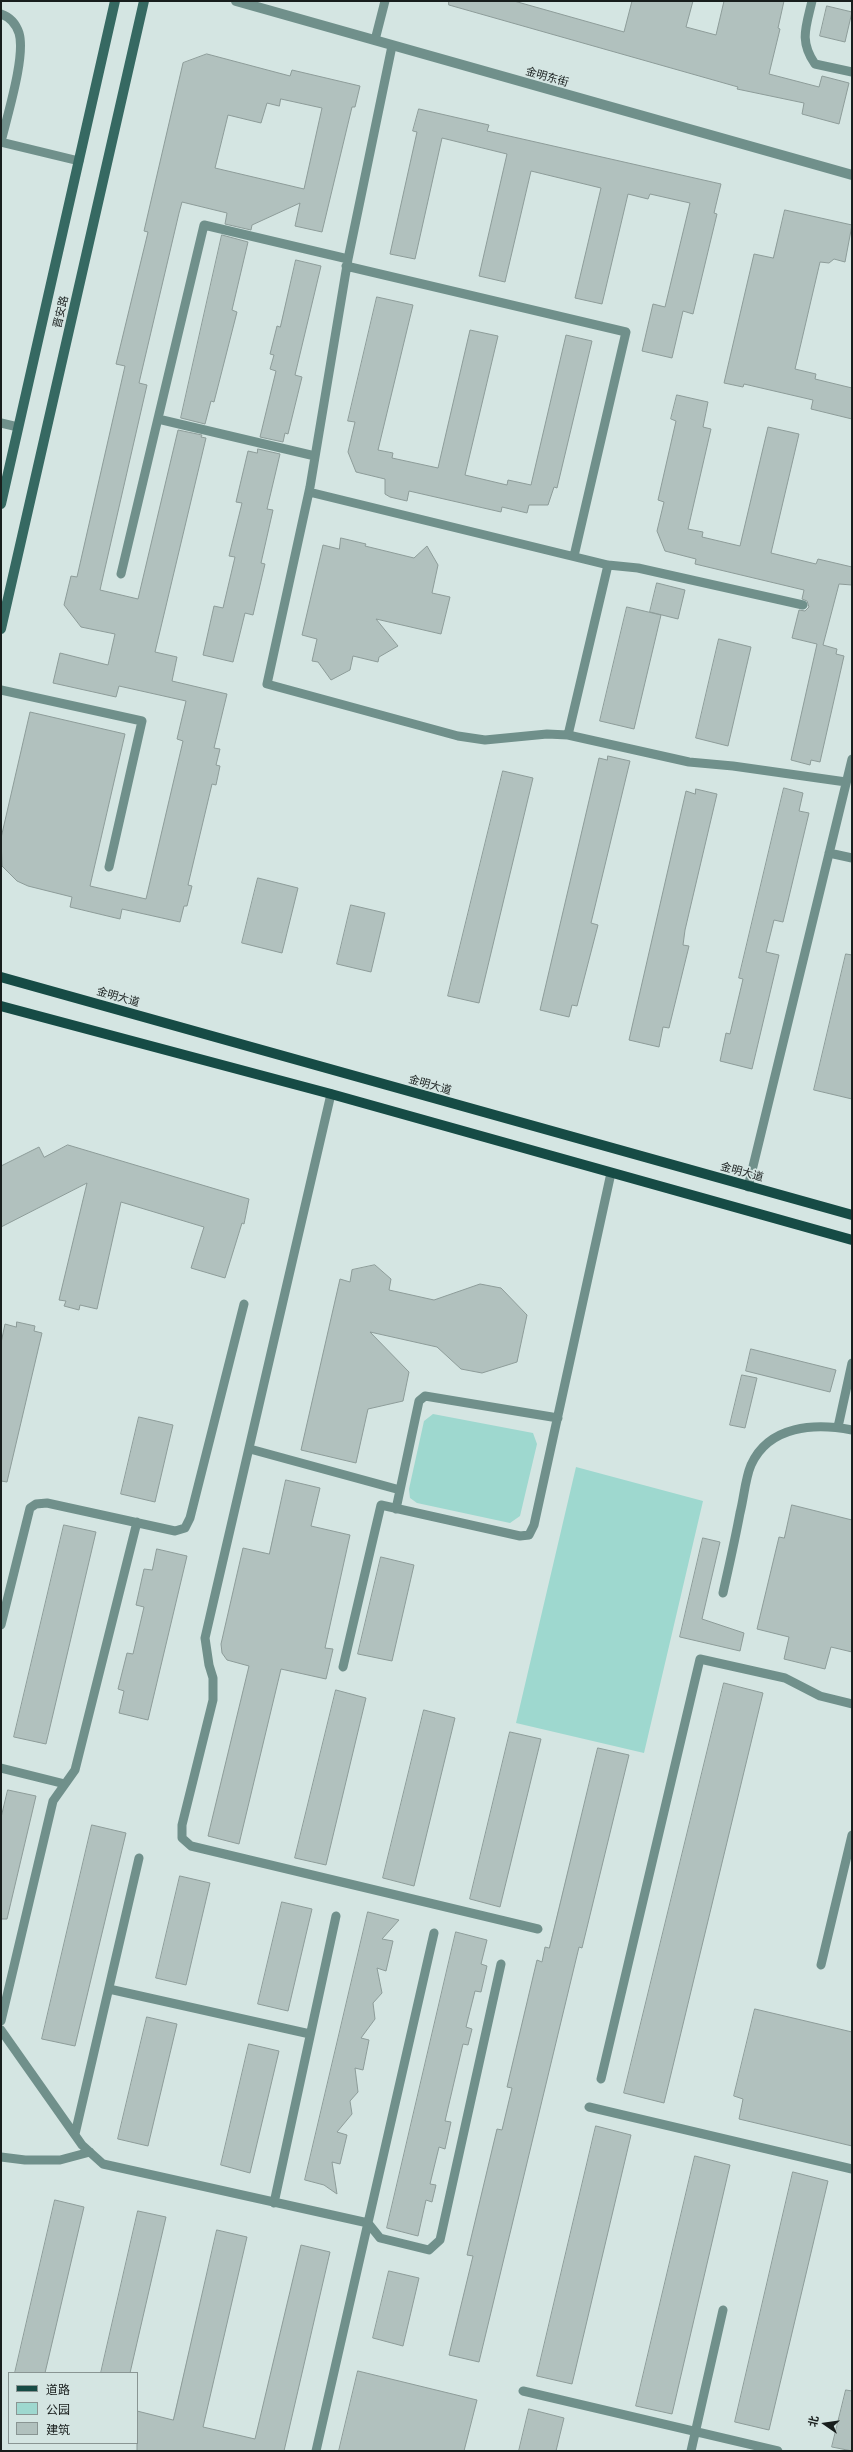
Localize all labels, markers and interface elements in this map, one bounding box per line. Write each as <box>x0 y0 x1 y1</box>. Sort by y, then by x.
street label: 金明东街 <box>524 65 570 89</box>
street label: 晋安路 <box>51 294 71 330</box>
street label: 金明大道 <box>95 985 141 1009</box>
street label: 金明大道 <box>407 1073 453 1097</box>
street label: 金明大道 <box>719 1160 765 1184</box>
legend <box>8 2372 138 2444</box>
text: 道路 <box>46 2381 70 2397</box>
text: 公园 <box>46 2401 70 2417</box>
north arrow <box>805 2404 845 2444</box>
text: 北 <box>804 2414 821 2428</box>
text: 建筑 <box>46 2421 70 2437</box>

